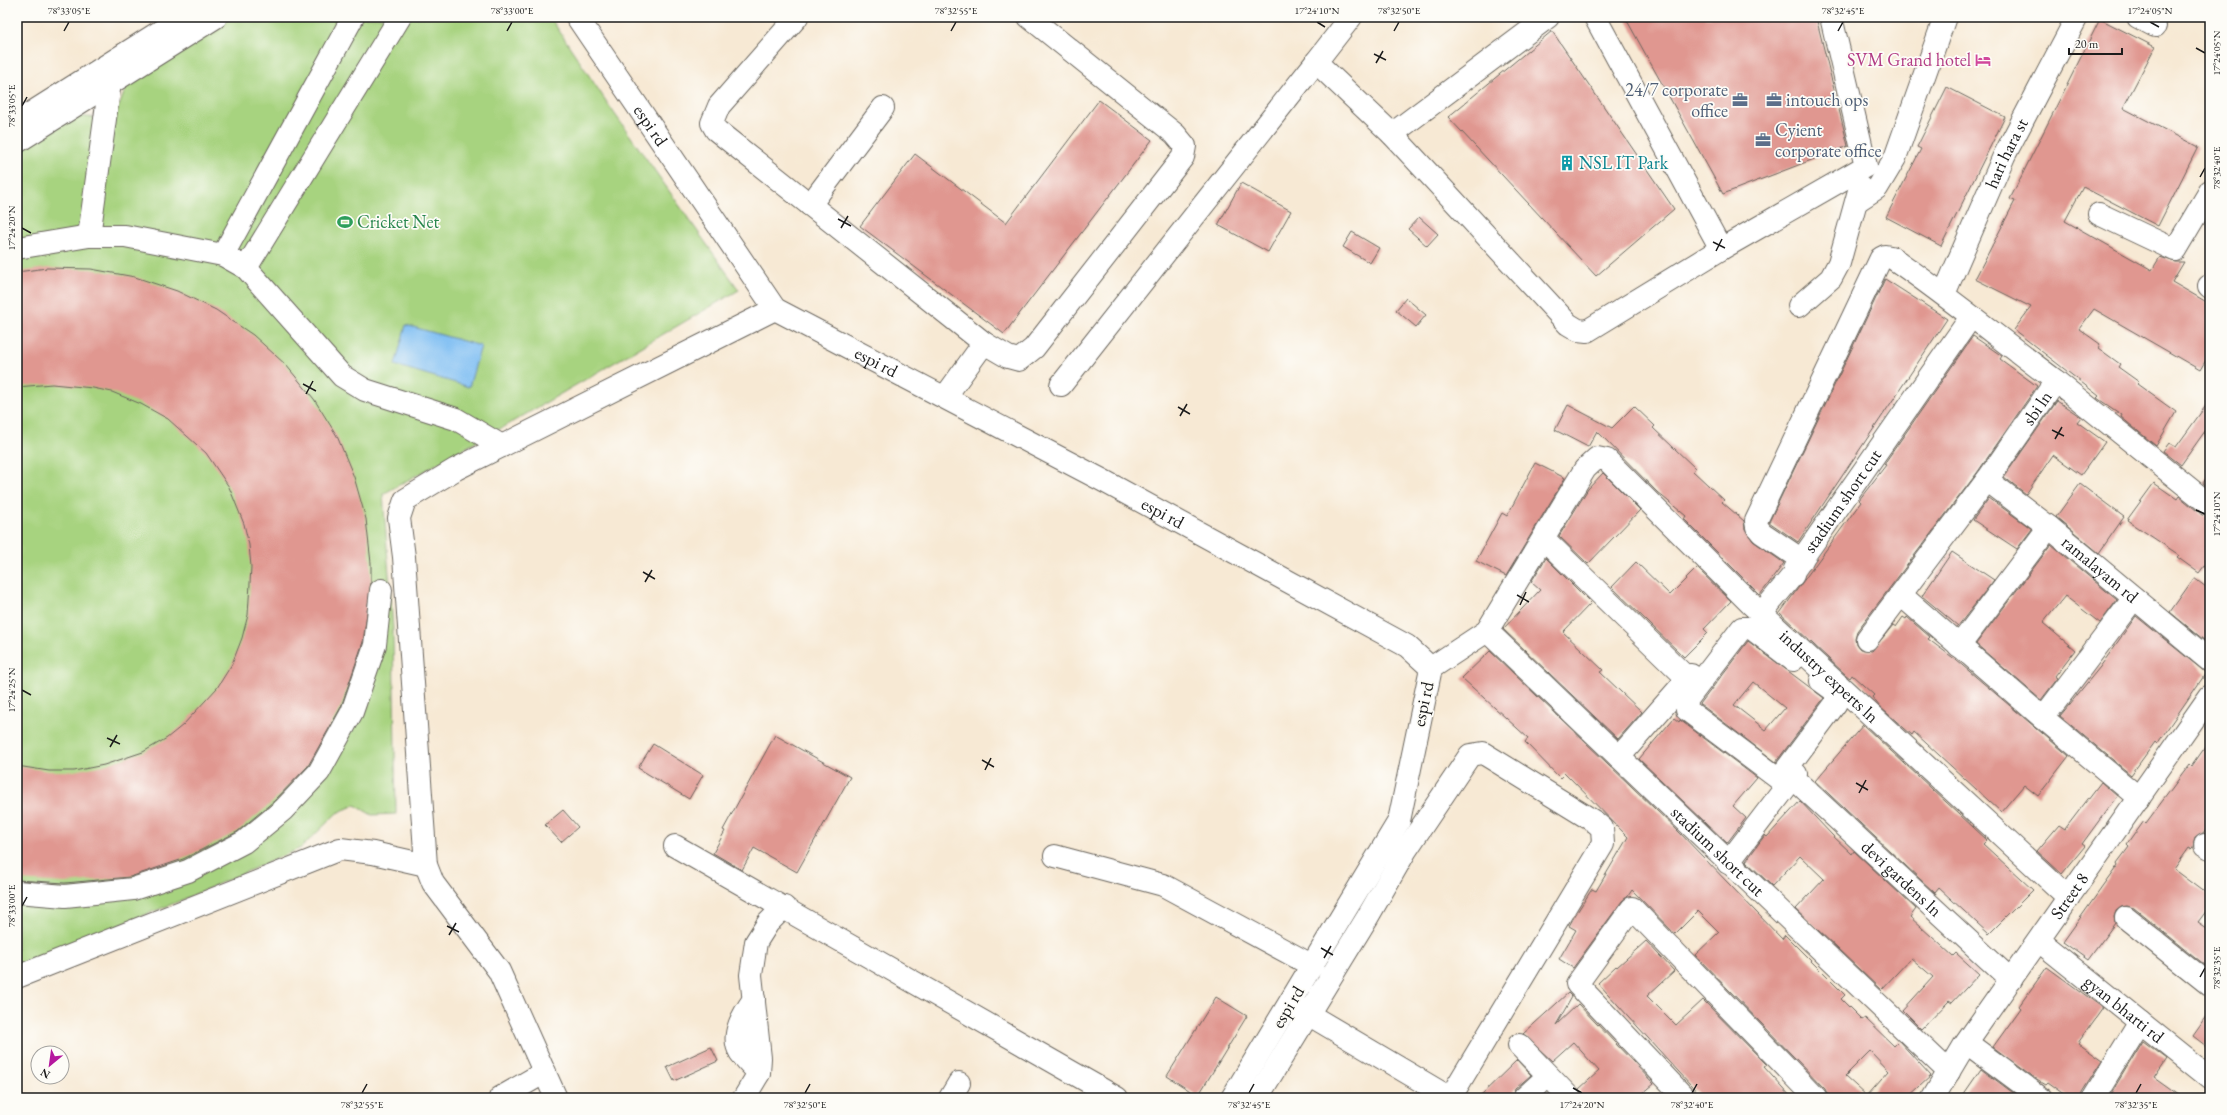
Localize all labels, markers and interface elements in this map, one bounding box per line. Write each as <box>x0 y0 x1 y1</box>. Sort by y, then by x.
text: 78°33'05"E <box>48 4 91 17</box>
text: 78°33'00"E <box>491 4 534 17</box>
text: 78°32'55"E <box>935 4 978 17</box>
text: 17°24'10"N <box>1295 4 1340 17</box>
text: 78°32'50"E <box>1378 4 1421 17</box>
text: 78°32'45"E <box>1822 4 1865 17</box>
text: 17°24'05"N <box>2128 4 2173 17</box>
scale bar <box>2069 30 2122 56</box>
text: 17°24'05"N <box>2210 30 2223 75</box>
text: 20 m <box>2075 36 2099 52</box>
place label: SVM Grand hotel <box>1847 48 1971 71</box>
hotel icon: SVM Grand hotel <box>1974 51 1992 69</box>
place label: 24/7 corporate office <box>1625 78 1728 122</box>
text: 78°33'05"E <box>5 84 18 127</box>
place label: intouch ops <box>1786 88 1868 111</box>
office icon: 24/7 corporate office <box>1731 91 1749 109</box>
office icon: intouch ops <box>1765 91 1783 109</box>
street label: espi rd <box>629 100 674 151</box>
street label: hari hara st <box>1979 114 2033 192</box>
place label: Cyient corporate office <box>1775 118 1881 162</box>
office icon: Cyient corporate office <box>1754 131 1772 149</box>
text: 78°32'40"E <box>2210 146 2223 189</box>
place label: NSL IT Park <box>1579 151 1669 174</box>
building icon: NSL IT Park <box>1558 154 1576 172</box>
text: 17°24'20"N <box>5 205 18 250</box>
place label: Cricket Net <box>357 210 440 233</box>
sports icon: Cricket Net <box>336 213 354 231</box>
street label: espi rd <box>851 341 903 383</box>
street label: sbi ln <box>2017 386 2057 429</box>
street label: stadium short cut <box>1798 444 1886 557</box>
text: 17°24'10"N <box>2210 491 2223 536</box>
street label: espi rd <box>1138 492 1189 534</box>
street label: ramalayam rd <box>2057 530 2144 608</box>
street label: industry experts ln <box>1775 624 1884 728</box>
text: 17°24'25"N <box>5 667 18 712</box>
street label: espi rd <box>1407 678 1439 728</box>
street label: stadium short cut <box>1666 801 1770 901</box>
street label: devi gardens ln <box>1857 835 1947 922</box>
street label: Street 8 <box>2045 868 2093 923</box>
text: 78°33'00"E <box>5 884 18 927</box>
text: 78°32'35"E <box>2210 946 2223 989</box>
street label: gyan bharti rd <box>2080 970 2170 1048</box>
street label: espi rd <box>1266 981 1310 1032</box>
north arrow <box>30 1045 70 1085</box>
text: N <box>38 1065 52 1082</box>
text: 78°32'55"E <box>341 1098 384 1111</box>
text: 78°32'50"E <box>784 1098 827 1111</box>
text: 78°32'45"E <box>1228 1098 1271 1111</box>
text: 17°24'20"N <box>1560 1098 1605 1111</box>
text: 78°32'40"E <box>1671 1098 1714 1111</box>
text: 78°32'35"E <box>2115 1098 2158 1111</box>

